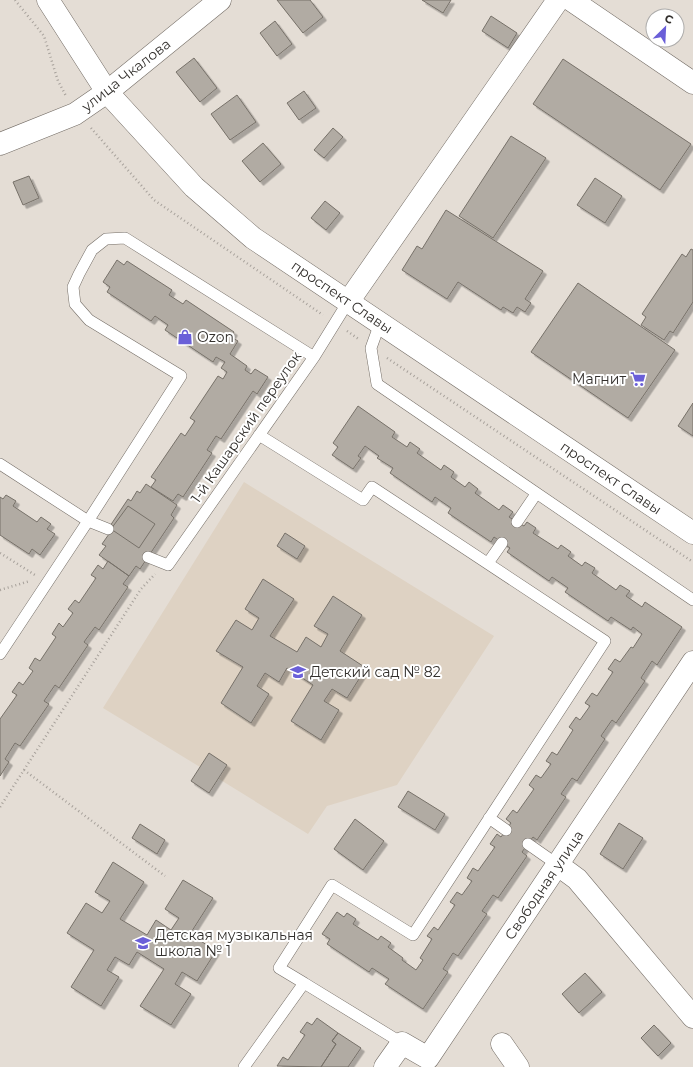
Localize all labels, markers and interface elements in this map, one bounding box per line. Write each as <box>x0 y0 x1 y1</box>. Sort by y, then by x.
north arrow <box>645 8 685 48</box>
text: С <box>663 11 676 27</box>
street label: улица Чкалова <box>77 35 174 116</box>
street label: проспект Славы <box>288 256 396 338</box>
shop icon: Ozon <box>176 328 194 346</box>
place label: Ozon <box>197 328 234 346</box>
street label: 1-й Кашарский переулок <box>187 348 305 506</box>
place label: Магнит <box>572 370 626 388</box>
supermarket icon: Магнит <box>629 370 647 388</box>
street label: проспект Славы <box>557 437 665 519</box>
school or university icon: Детский сад № 82 <box>289 663 307 681</box>
place label: Детский сад № 82 <box>310 663 441 681</box>
street label: Свободная улица <box>501 827 587 943</box>
place label: Детская музыкальная школа № 1 <box>155 926 313 960</box>
school or university icon: Детская музыкальная школа № 1 <box>134 934 152 952</box>

